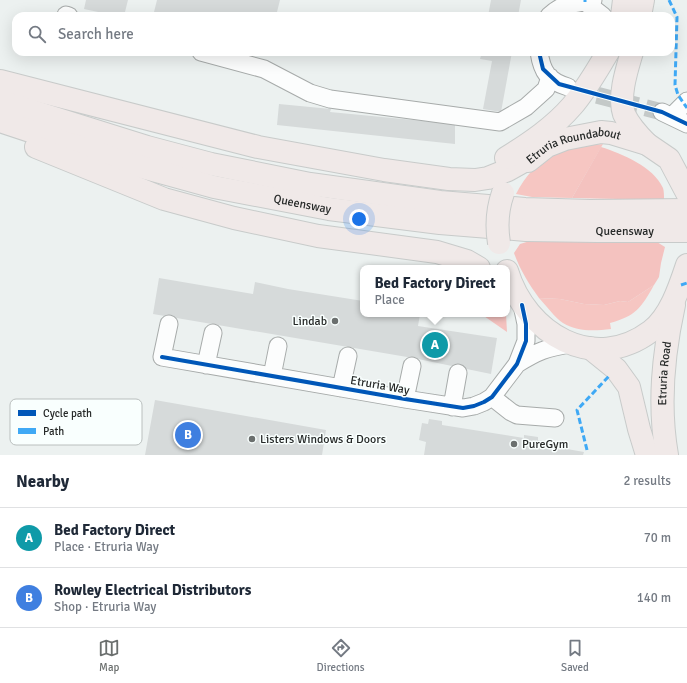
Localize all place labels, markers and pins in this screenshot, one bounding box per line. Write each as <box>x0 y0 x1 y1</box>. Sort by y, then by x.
place label: Lindab <box>292 314 327 329</box>
marker: Lindab <box>330 316 340 326</box>
pin: A <box>422 330 448 360</box>
pin: B <box>175 420 201 450</box>
place label: Listers Windows & Doors <box>260 432 386 447</box>
marker: Listers Windows & Doors <box>247 434 257 444</box>
place label: PureGym <box>522 437 568 452</box>
marker: PureGym <box>509 439 519 449</box>

